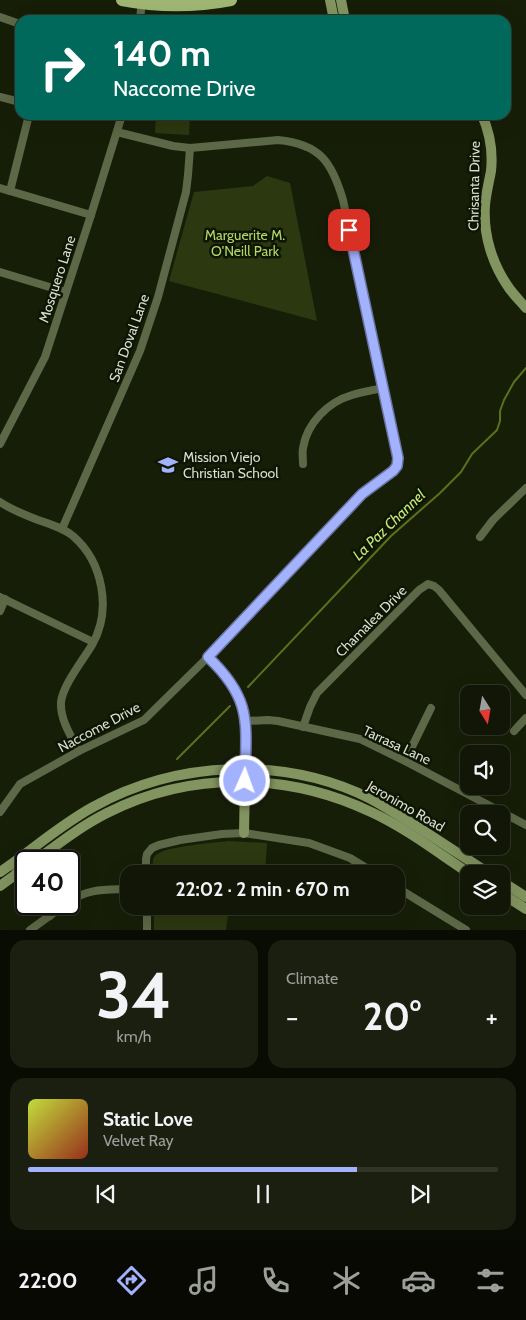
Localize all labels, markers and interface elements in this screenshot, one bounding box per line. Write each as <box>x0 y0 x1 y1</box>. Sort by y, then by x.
text: 140 m <box>113 32 211 75</box>
icon: right <box>30 35 95 100</box>
text: Naccome Drive <box>113 75 255 102</box>
street label: Chrisanta Drive <box>464 141 484 231</box>
pin <box>328 209 370 251</box>
icon: arrive <box>335 216 363 244</box>
park label: Marguerite M. O'Neill Park <box>205 226 285 260</box>
street label: Mosquero Lane <box>34 233 80 325</box>
street label: San Doval Lane <box>105 292 153 384</box>
place label: Mission Viejo Christian School <box>183 448 279 482</box>
school or university icon: Mission Viejo Christian School <box>157 454 179 476</box>
water label: La Paz Channel <box>349 486 429 564</box>
street label: Chamalea Drive <box>332 582 410 660</box>
north arrow <box>460 685 510 735</box>
map controls <box>460 685 510 915</box>
street label: Naccome Drive <box>55 698 143 756</box>
street label: Tarrasa Lane <box>360 721 434 769</box>
button: sound <box>460 745 510 795</box>
position arrow <box>218 754 270 806</box>
street label: Jeronimo Road <box>363 776 448 835</box>
button: search <box>460 805 510 855</box>
speed limit sign: 40 <box>15 850 80 915</box>
button: layers <box>460 865 510 915</box>
text: 22:02 · 2 min · 670 m <box>176 878 349 901</box>
text: 34 <box>96 955 172 1034</box>
text: Climate <box>286 969 338 988</box>
text: 20° <box>363 993 421 1040</box>
text: − <box>286 1000 298 1034</box>
text: + <box>486 1000 498 1034</box>
text: km/h <box>116 1027 152 1046</box>
text: Static Love <box>103 1108 193 1131</box>
text: Velvet Ray <box>103 1131 174 1150</box>
icon: previous <box>92 1180 120 1208</box>
icon: pause <box>249 1180 277 1208</box>
icon: next <box>406 1180 434 1208</box>
icon: directions <box>114 1263 149 1298</box>
icon: music <box>186 1263 221 1298</box>
icon: phone <box>258 1263 293 1298</box>
icon: climate <box>329 1263 364 1298</box>
icon: car <box>401 1263 436 1298</box>
icon: filters <box>473 1263 508 1298</box>
text: 22:00 <box>18 1267 78 1294</box>

